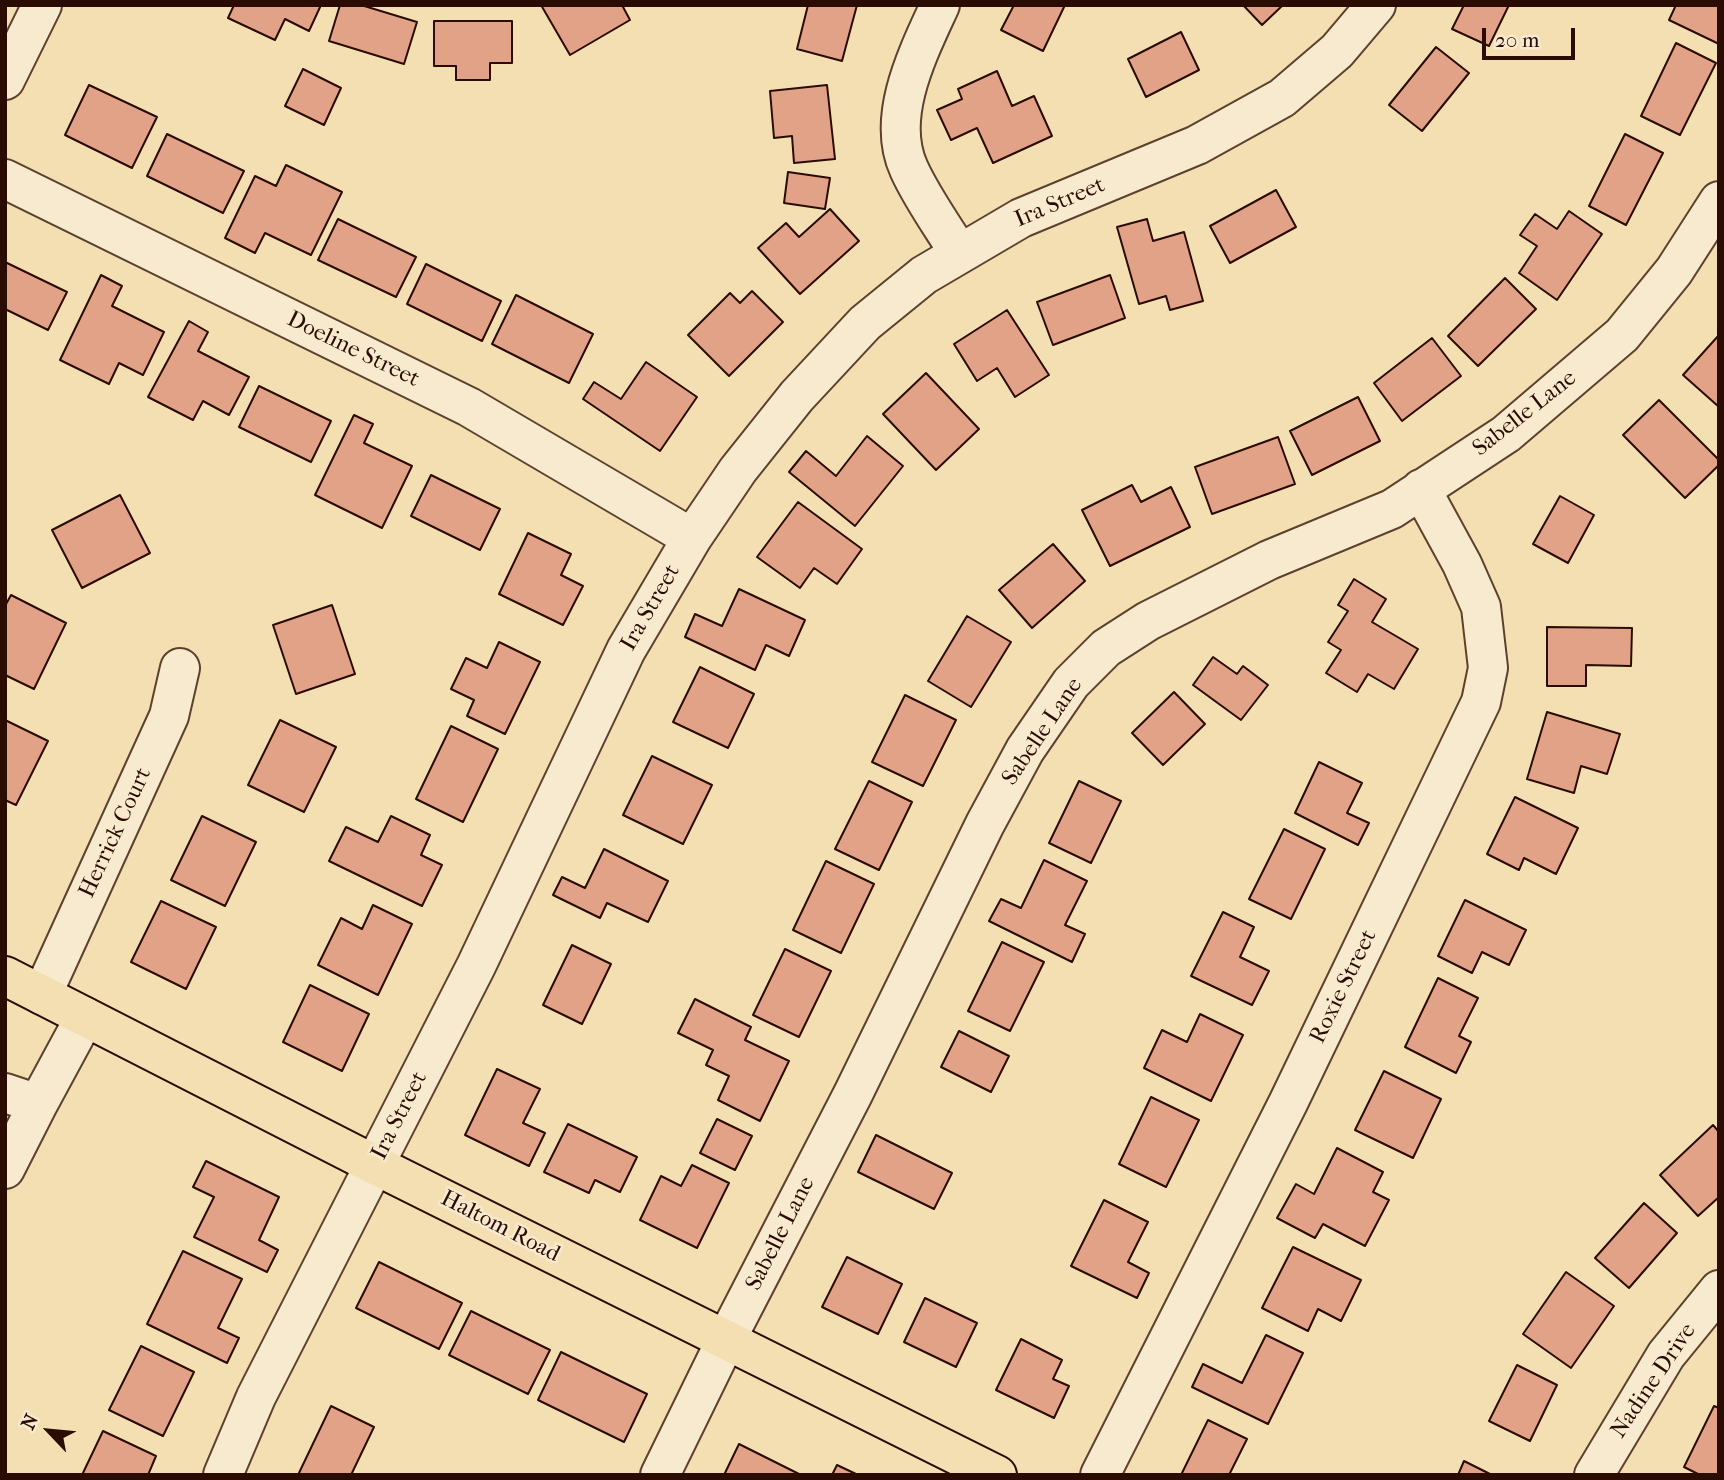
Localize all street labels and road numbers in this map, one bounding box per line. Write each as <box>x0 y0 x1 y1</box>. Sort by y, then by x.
street label: Ira Street <box>1011 172 1109 234</box>
street label: Doeline Street <box>282 306 424 394</box>
street label: Sabelle Lane <box>1468 365 1582 463</box>
street label: Ira Street <box>615 560 687 656</box>
street label: Sabelle Lane <box>997 673 1089 791</box>
street label: Herrick Court <box>74 764 158 902</box>
street label: Roxie Street <box>1305 926 1383 1048</box>
street label: Ira Street <box>366 1067 434 1165</box>
street label: Sabelle Lane <box>741 1173 821 1295</box>
street label: Haltom Road <box>436 1185 564 1269</box>
street label: Nadine Drive <box>1605 1318 1703 1444</box>

